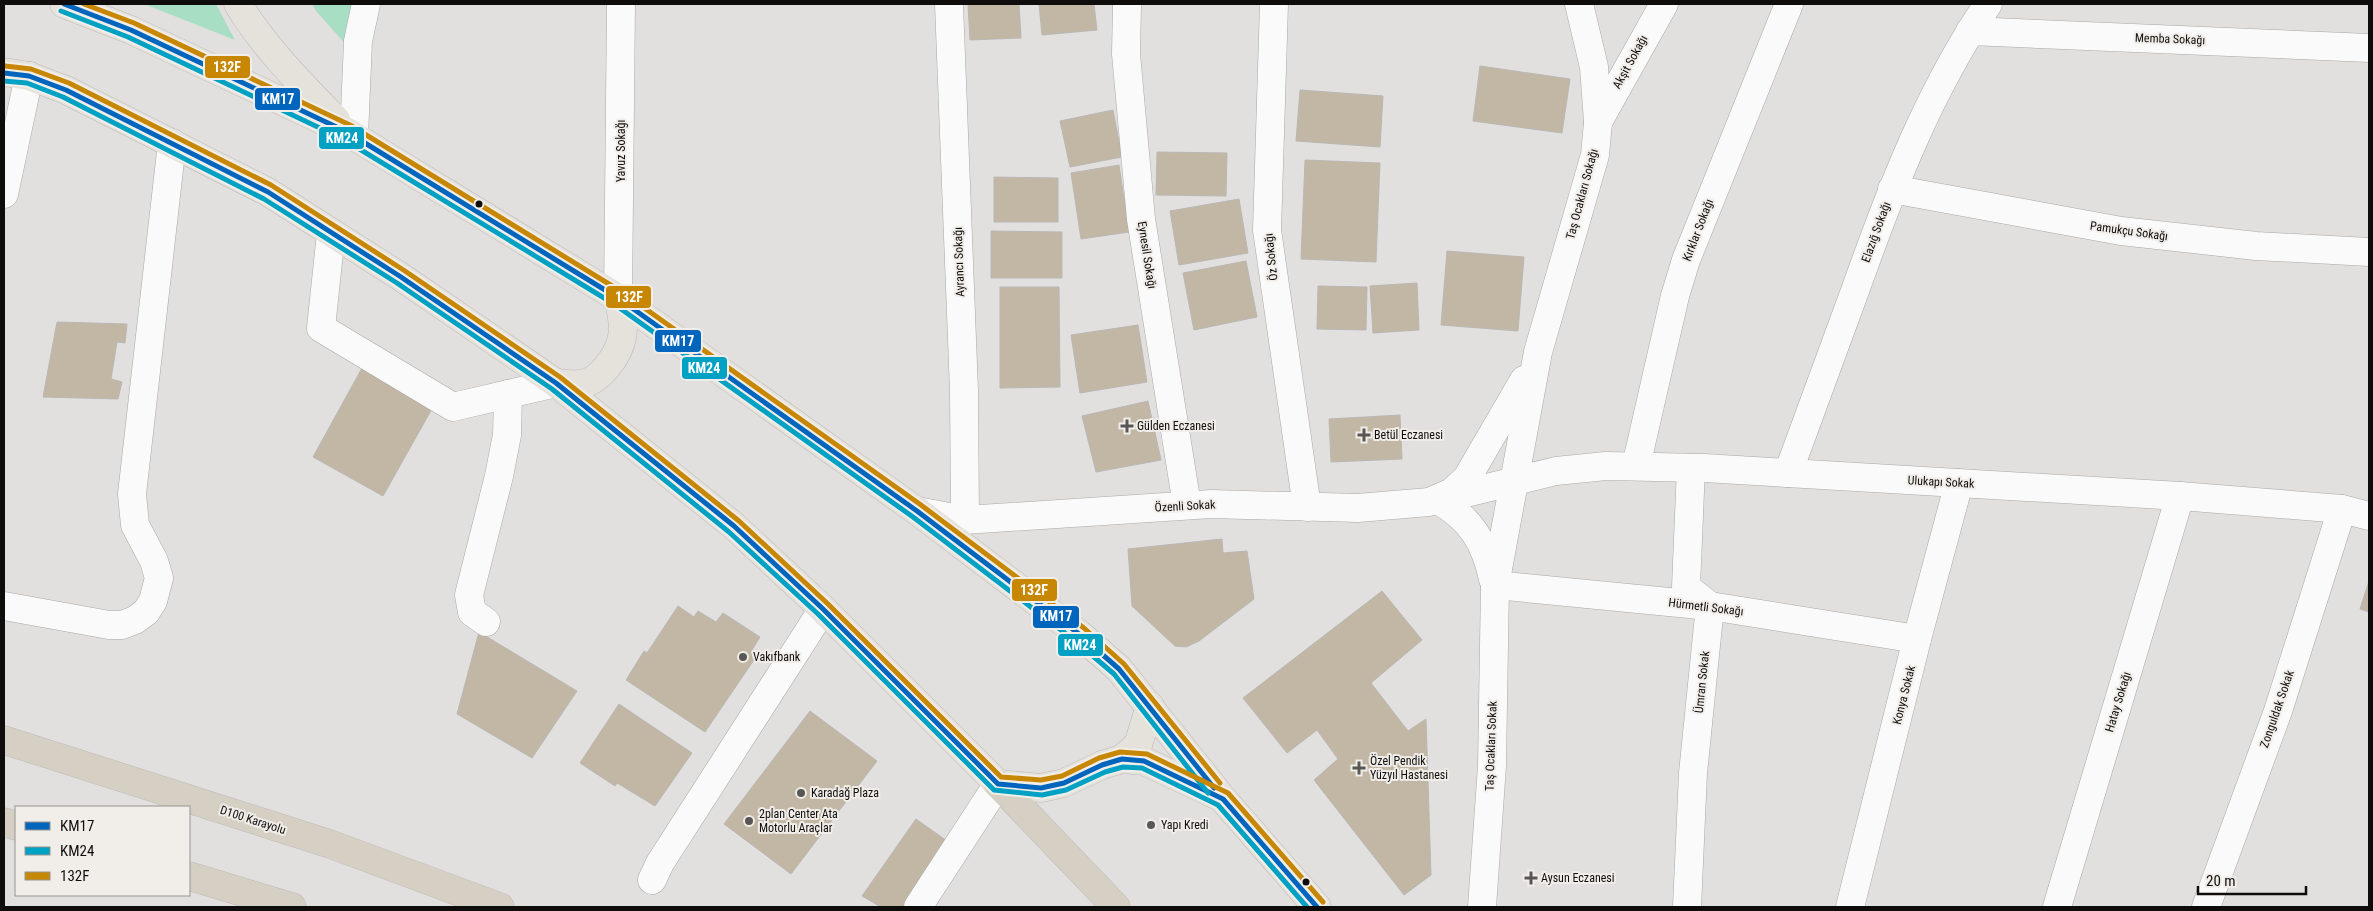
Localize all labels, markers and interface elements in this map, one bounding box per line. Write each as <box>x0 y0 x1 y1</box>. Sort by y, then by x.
street label: Memba Sokağı <box>2135 31 2205 47</box>
street label: Akşit Sokağı <box>1610 33 1650 91</box>
line badge: 132F <box>204 55 251 79</box>
text: 132F <box>213 59 241 75</box>
line badge: KM17 <box>254 87 301 111</box>
text: KM17 <box>262 91 294 107</box>
street label: Yavuz Sokağı <box>614 120 628 182</box>
line badge: KM24 <box>318 126 365 150</box>
text: KM24 <box>326 130 358 146</box>
street label: Taş Ocakları Sokağı <box>1563 147 1601 241</box>
street label: Kırklar Sokağı <box>1680 197 1716 263</box>
unlabelled marker <box>474 199 484 209</box>
street label: Elazığ Sokağı <box>1859 200 1893 264</box>
street label: Pamukçu Sokağı <box>2089 219 2169 243</box>
street label: Eynesil Sokağı <box>1135 220 1159 290</box>
street label: Ayrancı Sokağı <box>951 227 967 297</box>
street label: Öz Sokağı <box>1261 233 1280 281</box>
line badge: 132F <box>605 285 652 309</box>
text: 132F <box>615 289 643 305</box>
line badge: KM17 <box>654 329 702 353</box>
text: KM17 <box>662 333 694 349</box>
line badge: KM24 <box>681 356 728 380</box>
text: KM24 <box>688 360 720 376</box>
place label: Gülden Eczanesi <box>1137 419 1215 433</box>
marker: Gülden Eczanesi <box>1121 420 1133 432</box>
place label: Betül Eczanesi <box>1374 428 1443 442</box>
marker: Betül Eczanesi <box>1358 429 1370 441</box>
street label: Ulukapı Sokak <box>1907 473 1975 491</box>
street label: Özenli Sokak <box>1154 496 1216 515</box>
line badge: 132F <box>1011 578 1058 602</box>
text: 132F <box>1020 582 1048 598</box>
street label: Hürmetli Sokağı <box>1668 595 1744 619</box>
line badge: KM17 <box>1032 605 1080 629</box>
text: KM17 <box>1040 608 1072 624</box>
line badge: KM24 <box>1057 633 1104 657</box>
text: KM24 <box>1064 637 1096 653</box>
place label: Vakıfbank <box>753 650 801 664</box>
street label: Ümran Sokak <box>1691 650 1712 714</box>
marker: Vakıfbank <box>737 651 749 663</box>
street label: Konya Sokak <box>1890 663 1918 726</box>
street label: Zonguldak Sokak <box>2257 668 2297 750</box>
street label: Hatay Sokağı <box>2102 670 2134 734</box>
street label: Taş Ocakları Sokak <box>1482 700 1500 791</box>
place label: Özel Pendik Yüzyıl Hastanesi <box>1370 753 1448 782</box>
marker: Özel Pendik Yüzyıl Hastanesi <box>1352 761 1366 775</box>
place label: Karadağ Plaza <box>811 786 879 800</box>
marker: Karadağ Plaza <box>795 787 807 799</box>
street label: D100 Karayolu <box>218 803 288 837</box>
legend <box>15 806 190 896</box>
place label: 2plan Center Ata Motorlu Araçlar <box>759 807 838 835</box>
marker: 2plan Center Ata Motorlu Araçlar <box>743 815 755 827</box>
text: KM17 <box>60 817 94 835</box>
place label: Yapı Kredi <box>1161 818 1209 832</box>
marker: Yapı Kredi <box>1145 819 1157 831</box>
text: KM24 <box>60 842 94 860</box>
scale bar <box>2198 864 2306 896</box>
text: 132F <box>60 867 89 885</box>
place label: Aysun Eczanesi <box>1541 871 1615 885</box>
marker: Aysun Eczanesi <box>1525 872 1537 884</box>
text: 20 m <box>2206 872 2236 890</box>
unlabelled marker <box>1301 877 1311 887</box>

